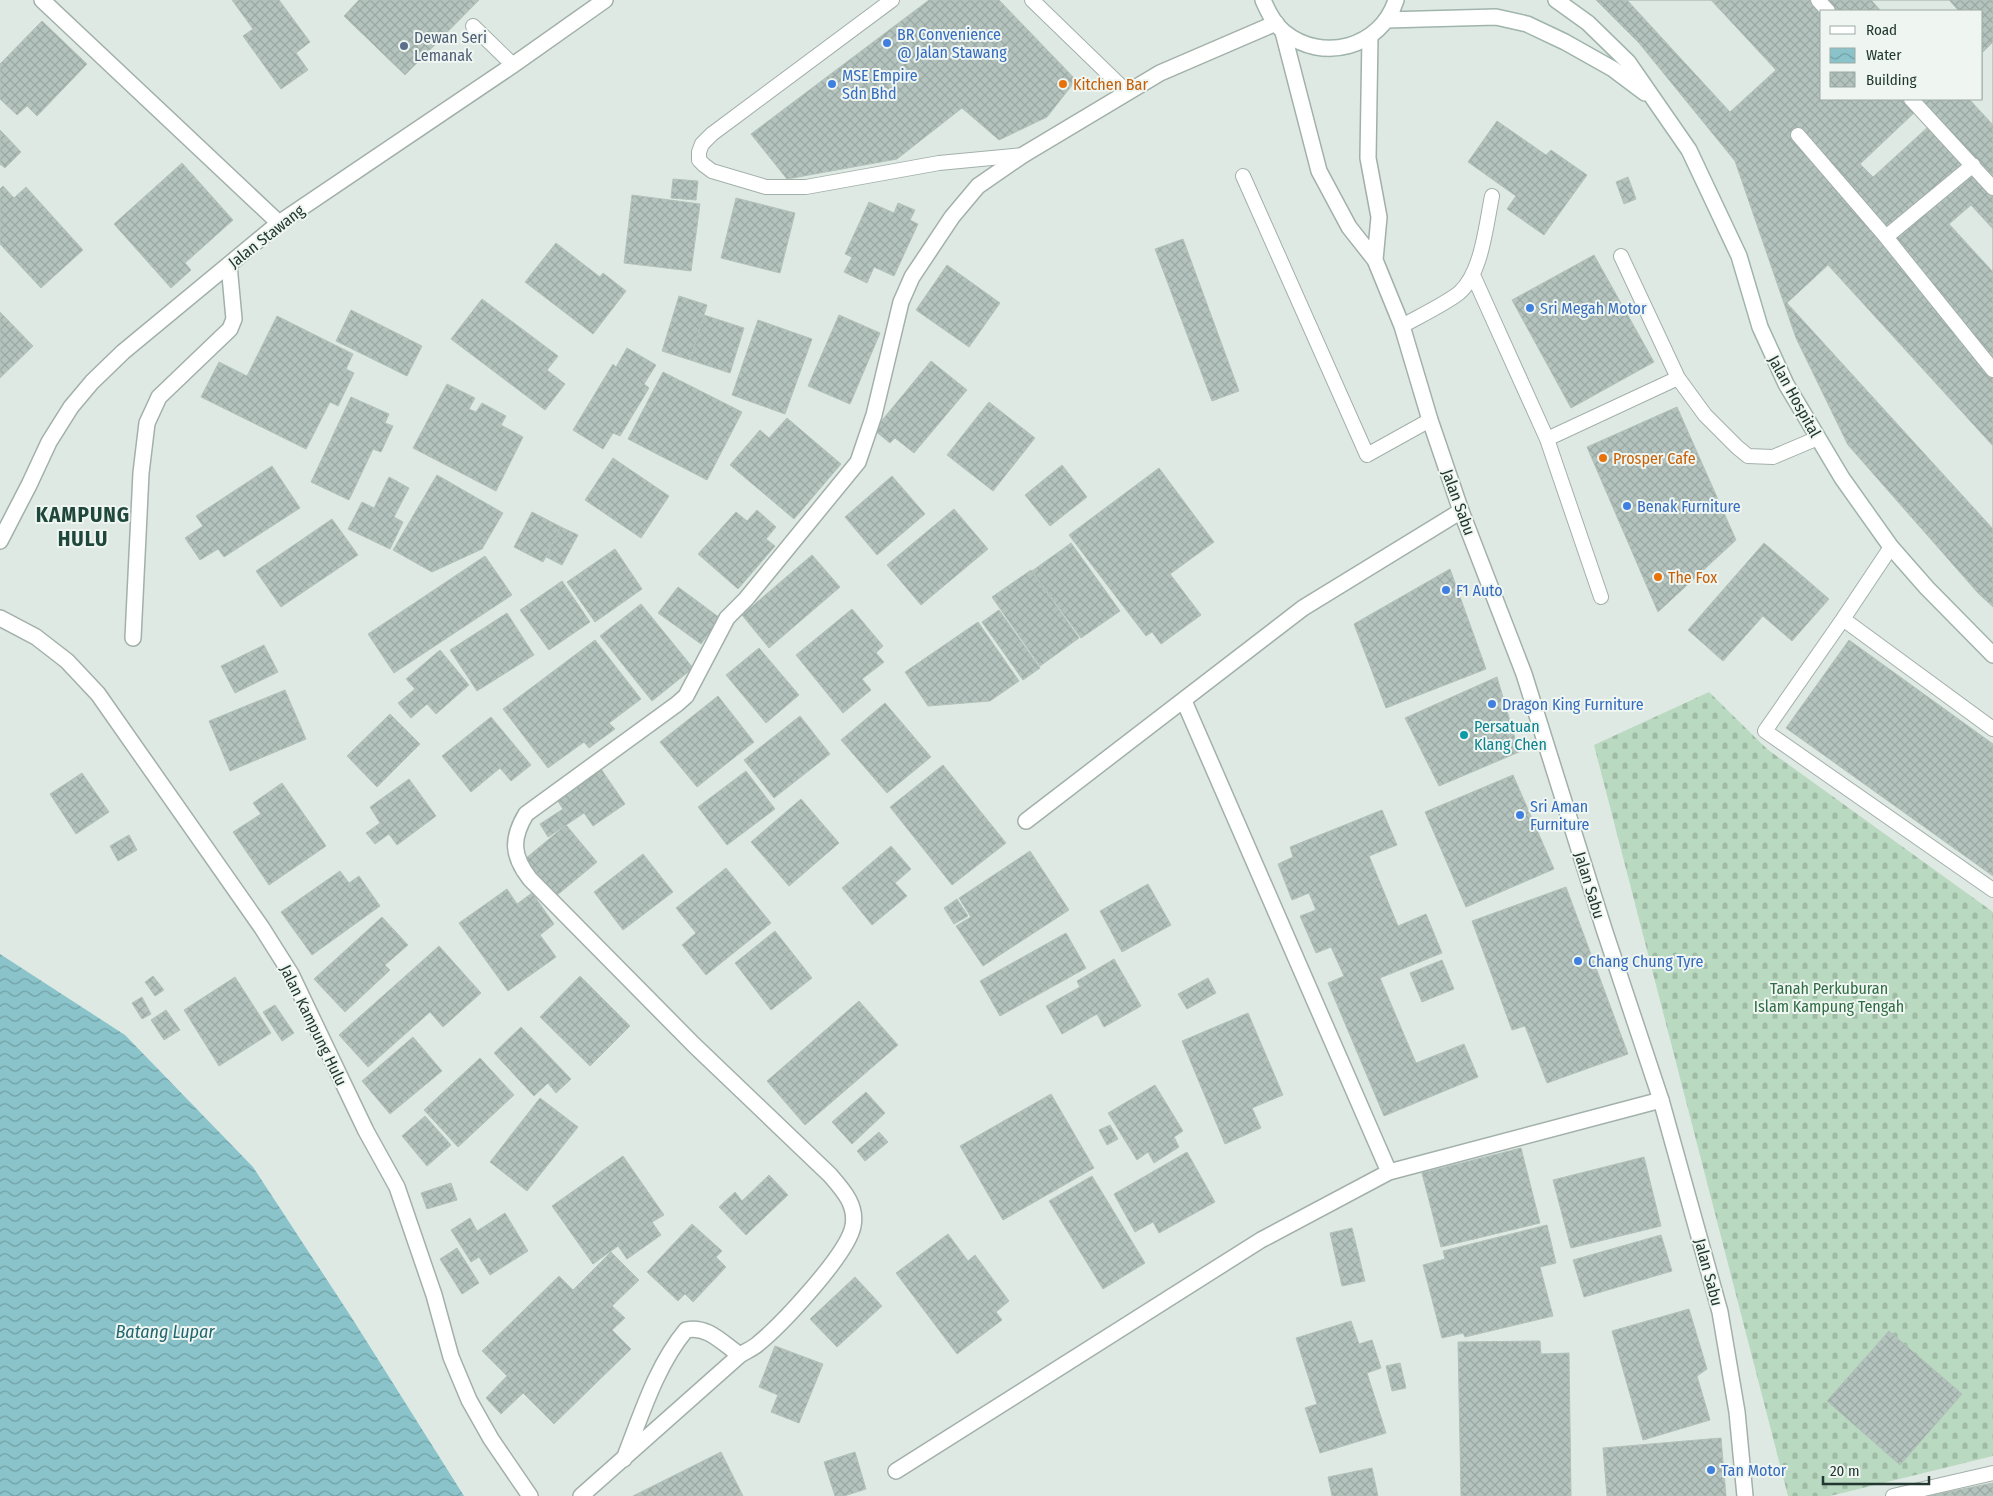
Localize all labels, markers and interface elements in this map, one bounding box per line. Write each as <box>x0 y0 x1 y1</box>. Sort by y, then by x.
legend <box>1820 10 1983 100</box>
text: Road <box>1866 21 1897 39</box>
place label: BR Convenience @ Jalan Stawang <box>897 25 1007 62</box>
place label: Dewan Seri Lemanak <box>414 28 487 65</box>
marker: BR Convenience @ Jalan Stawang <box>881 37 893 49</box>
marker: Dewan Seri Lemanak <box>398 40 410 52</box>
text: Water <box>1866 46 1902 64</box>
place label: MSE Empire Sdn Bhd <box>842 66 918 103</box>
text: Building <box>1866 71 1917 89</box>
place label: Kitchen Bar <box>1073 75 1148 94</box>
marker: MSE Empire Sdn Bhd <box>826 78 838 90</box>
marker: Kitchen Bar <box>1057 78 1069 90</box>
street label: Jalan Stawang <box>225 201 308 272</box>
place label: Sri Megah Motor <box>1540 299 1647 318</box>
marker: Sri Megah Motor <box>1524 302 1536 314</box>
street label: Jalan Hospital <box>1764 352 1825 441</box>
place label: Prosper Cafe <box>1613 449 1696 468</box>
marker: Prosper Cafe <box>1597 452 1609 464</box>
street label: Jalan Sabu <box>1438 467 1479 538</box>
place label: Benak Furniture <box>1637 497 1741 516</box>
marker: Benak Furniture <box>1621 500 1633 512</box>
district label: KAMPUNG HULU <box>36 502 130 552</box>
place label: The Fox <box>1668 568 1717 587</box>
marker: The Fox <box>1652 571 1664 583</box>
place label: F1 Auto <box>1456 581 1503 600</box>
marker: F1 Auto <box>1440 584 1452 596</box>
place label: Dragon King Furniture <box>1502 695 1644 714</box>
marker: Dragon King Furniture <box>1486 698 1498 710</box>
place label: Persatuan Klang Chen <box>1474 717 1547 754</box>
marker: Persatuan Klang Chen <box>1458 729 1470 741</box>
place label: Sri Aman Furniture <box>1530 797 1590 834</box>
marker: Sri Aman Furniture <box>1514 809 1526 821</box>
street label: Jalan Sabu <box>1570 849 1609 921</box>
place label: Chang Chung Tyre <box>1588 952 1703 971</box>
marker: Chang Chung Tyre <box>1572 955 1584 967</box>
street label: Jalan Kampung Hulu <box>276 962 351 1089</box>
park label: Tanah Perkuburan Islam Kampung Tengah <box>1754 979 1904 1016</box>
street label: Jalan Sabu <box>1690 1236 1727 1308</box>
water label: Batang Lupar <box>115 1321 215 1343</box>
scale bar <box>1823 1454 1929 1486</box>
place label: Tan Motor <box>1721 1461 1787 1480</box>
text: 20 m <box>1830 1462 1860 1480</box>
marker: Tan Motor <box>1705 1464 1717 1476</box>

